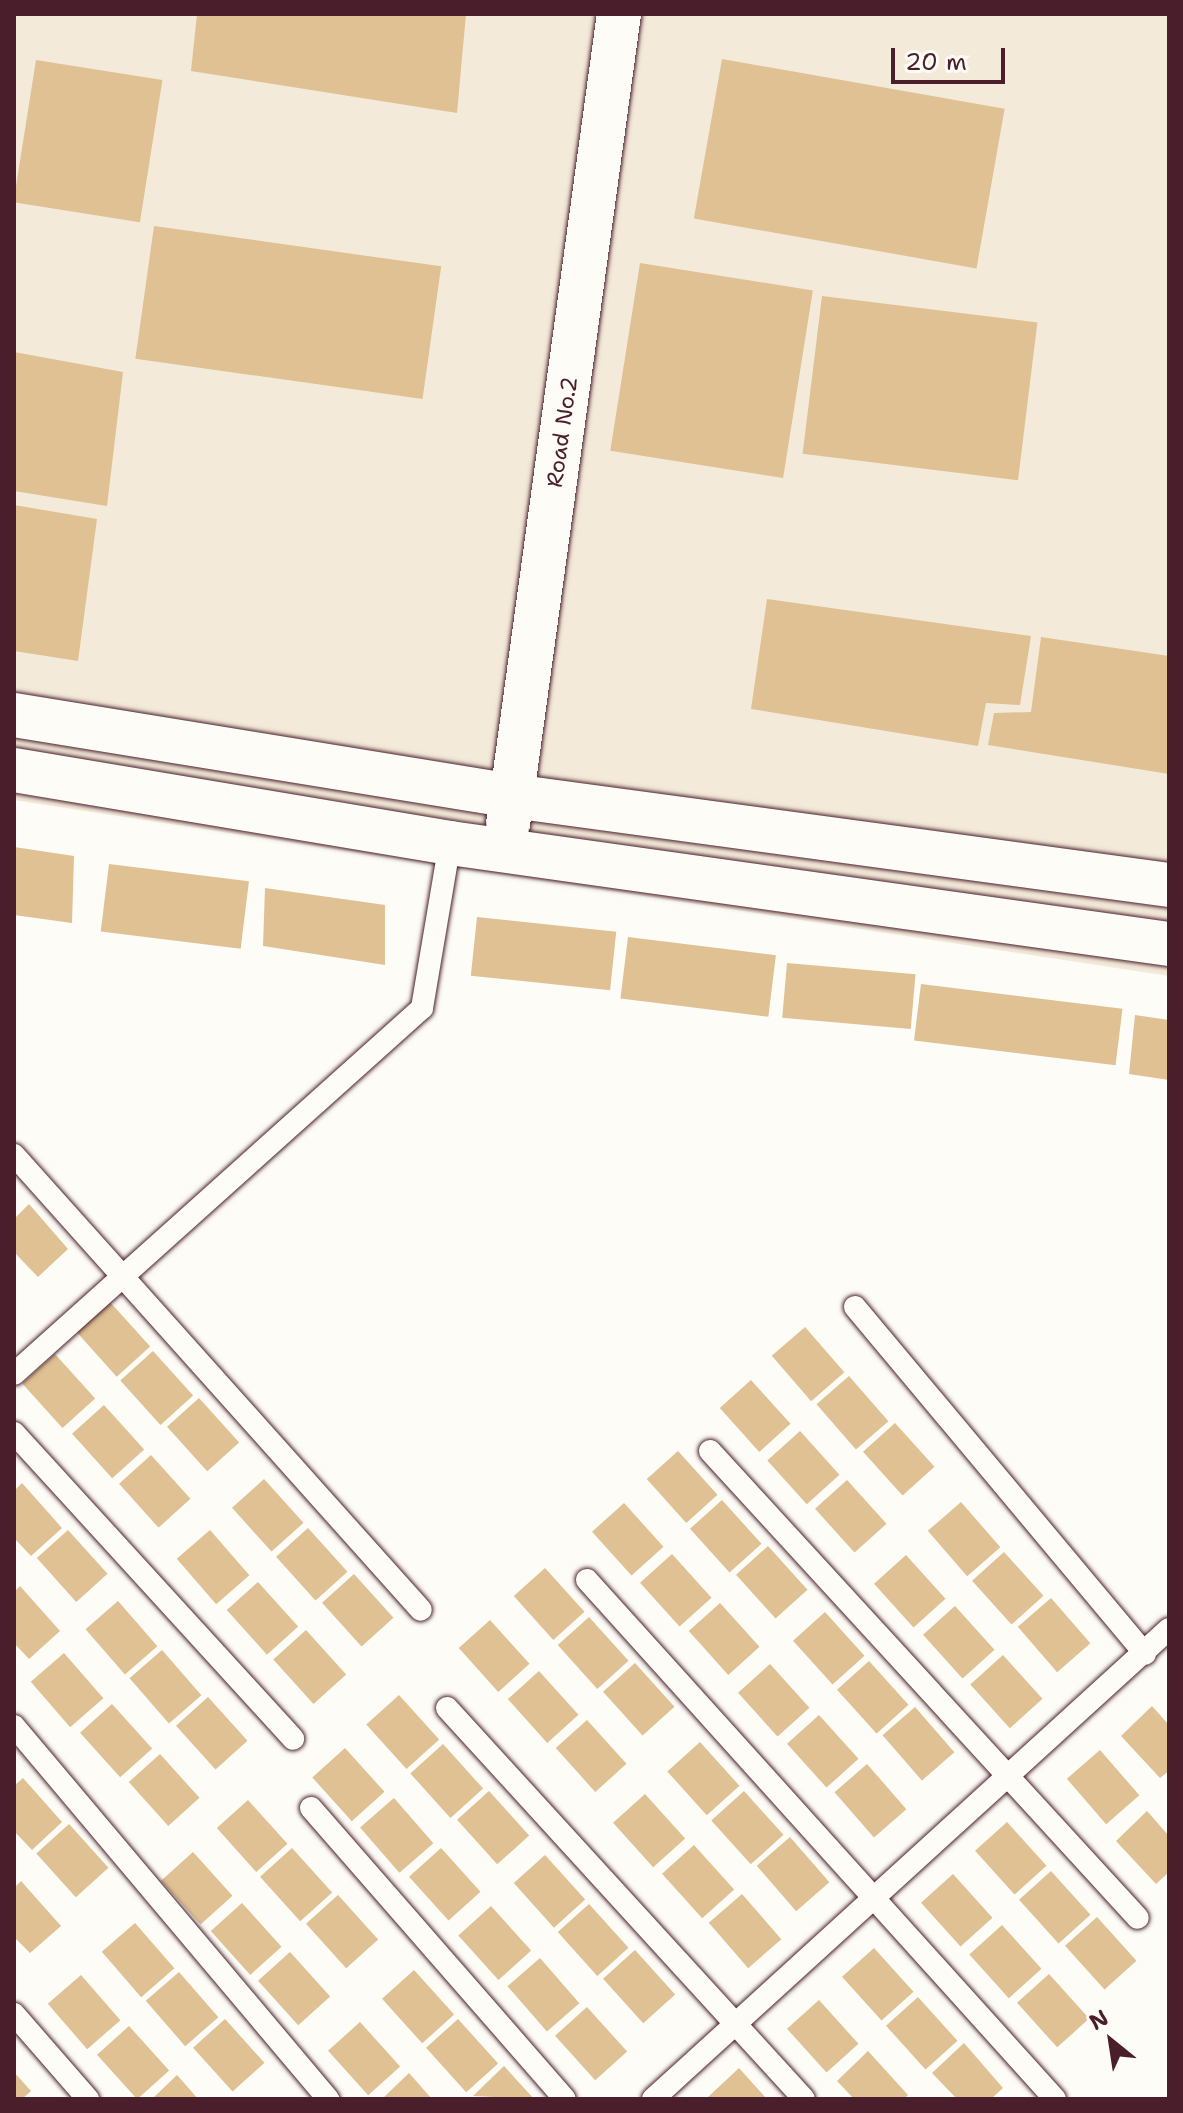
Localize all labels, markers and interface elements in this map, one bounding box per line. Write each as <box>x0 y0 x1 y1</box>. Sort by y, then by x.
scale bar <box>895 32 1009 82</box>
text: 20 m <box>905 46 967 78</box>
street label: Road No.2 <box>541 375 583 489</box>
north arrow <box>1071 2001 1151 2081</box>
text: N <box>1084 2003 1114 2037</box>

